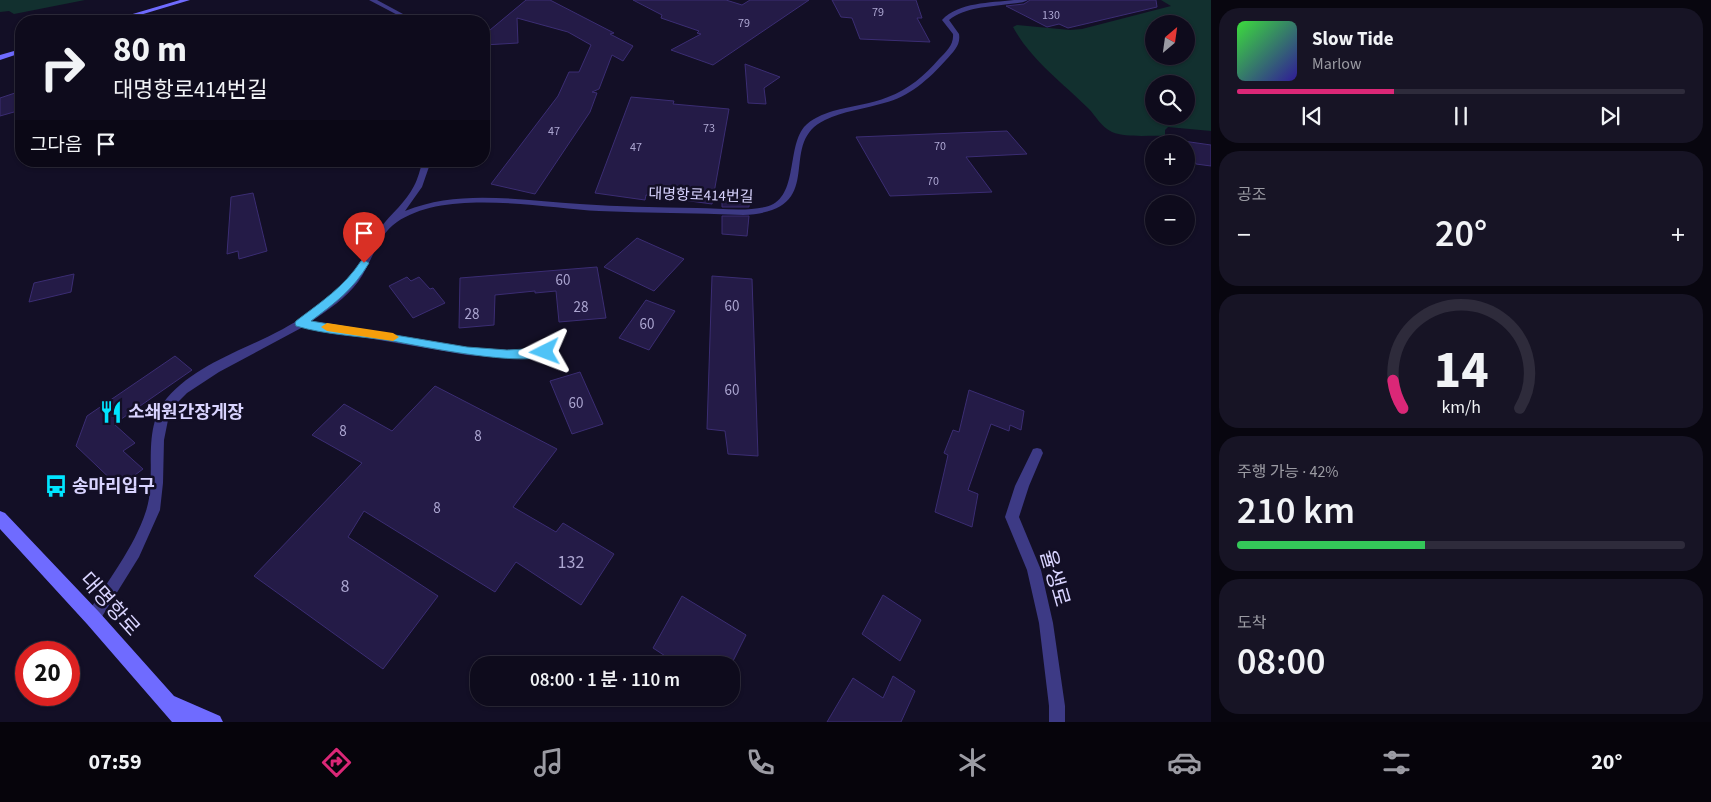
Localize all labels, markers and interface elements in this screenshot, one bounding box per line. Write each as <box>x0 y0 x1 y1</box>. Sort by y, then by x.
house number: 79 <box>872 4 884 21</box>
house number: 130 <box>1042 7 1060 24</box>
house number: 79 <box>738 15 750 32</box>
north arrow <box>1145 15 1195 65</box>
map controls <box>1145 15 1195 245</box>
text: 80 m <box>113 25 187 75</box>
text: Slow Tide <box>1312 26 1393 53</box>
icon: right <box>30 35 95 100</box>
text: Marlow <box>1312 53 1361 75</box>
text: 대명항로414번길 <box>113 74 267 106</box>
button: search <box>1145 75 1195 125</box>
icon: previous <box>1298 102 1326 130</box>
icon: pause <box>1447 102 1475 130</box>
icon: next <box>1596 102 1624 130</box>
house number: 73 <box>703 120 715 137</box>
house number: 47 <box>548 123 560 140</box>
icon: arrive <box>92 130 120 158</box>
text: 그다음 <box>30 132 82 159</box>
button: + <box>1145 135 1195 185</box>
house number: 70 <box>934 138 946 155</box>
house number: 47 <box>630 139 642 156</box>
house number: 70 <box>927 173 939 190</box>
street label: 대명항로414번길 <box>648 183 754 208</box>
text: 공조 <box>1237 184 1266 206</box>
button: − <box>1145 195 1195 245</box>
text: 20° <box>1435 207 1487 261</box>
pin <box>343 212 385 263</box>
text: − <box>1237 215 1251 255</box>
text: + <box>1671 215 1685 255</box>
icon: arrive <box>350 219 378 247</box>
house number: 60 <box>556 270 570 291</box>
house number: 60 <box>725 296 739 317</box>
house number: 28 <box>574 297 588 318</box>
house number: 28 <box>465 304 479 325</box>
house number: 60 <box>640 314 654 335</box>
position arrow <box>518 325 570 377</box>
text: 14 <box>1434 334 1488 408</box>
house number: 60 <box>725 380 739 401</box>
house number: 60 <box>569 393 583 414</box>
text: km/h <box>1441 395 1481 420</box>
restaurant icon: 소쇄원간장게장 <box>98 399 124 425</box>
place label: 소쇄원간장게장 <box>128 400 244 425</box>
house number: 8 <box>339 421 347 442</box>
house number: 8 <box>474 426 482 447</box>
text: 주행 가능 · 42% <box>1237 461 1339 483</box>
bus stop icon: 송마리입구 <box>43 473 69 499</box>
place label: 송마리입구 <box>72 474 155 499</box>
text: 210 km <box>1237 484 1355 538</box>
house number: 8 <box>433 498 441 519</box>
street label: 율생로 <box>1033 546 1077 610</box>
house number: 132 <box>558 550 584 575</box>
street label: 대명항로 <box>73 565 147 643</box>
house number: 8 <box>341 574 350 599</box>
text: 도착 <box>1237 612 1266 634</box>
text: 08:00 <box>1237 635 1325 689</box>
speed limit sign: 20 <box>15 641 80 706</box>
text: 08:00 · 1 분 · 110 m <box>530 667 680 694</box>
icon: directions <box>319 745 354 780</box>
icon: music <box>531 745 566 780</box>
icon: phone <box>743 745 778 780</box>
icon: climate <box>955 745 990 780</box>
icon: car <box>1167 745 1202 780</box>
icon: filters <box>1379 745 1414 780</box>
text: 07:59 <box>89 746 142 778</box>
text: 20° <box>1591 746 1622 778</box>

